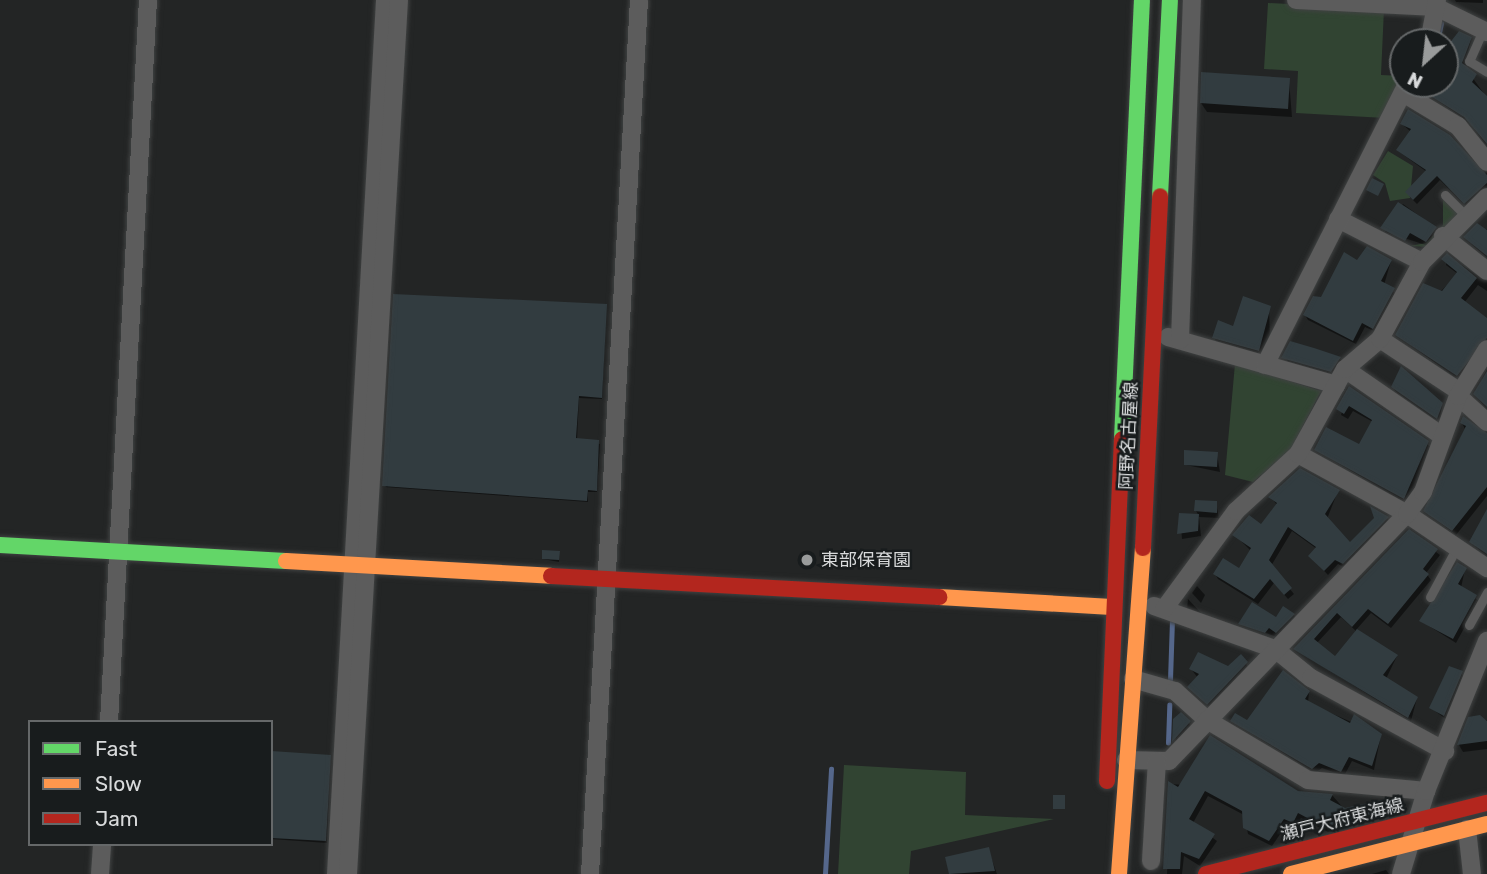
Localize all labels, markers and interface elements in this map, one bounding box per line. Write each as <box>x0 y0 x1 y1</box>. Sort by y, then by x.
north arrow <box>1389 28 1459 98</box>
text: N <box>1404 67 1426 94</box>
street label: 阿野名古屋線 <box>1115 382 1143 490</box>
place label: 東部保育園 <box>821 549 911 571</box>
marker: 東部保育園 <box>799 552 815 568</box>
legend <box>28 720 273 846</box>
text: Fast <box>95 736 137 761</box>
text: Slow <box>95 771 142 796</box>
street label: 瀬戸大府東海線 <box>1278 794 1406 846</box>
text: Jam <box>95 806 139 831</box>

